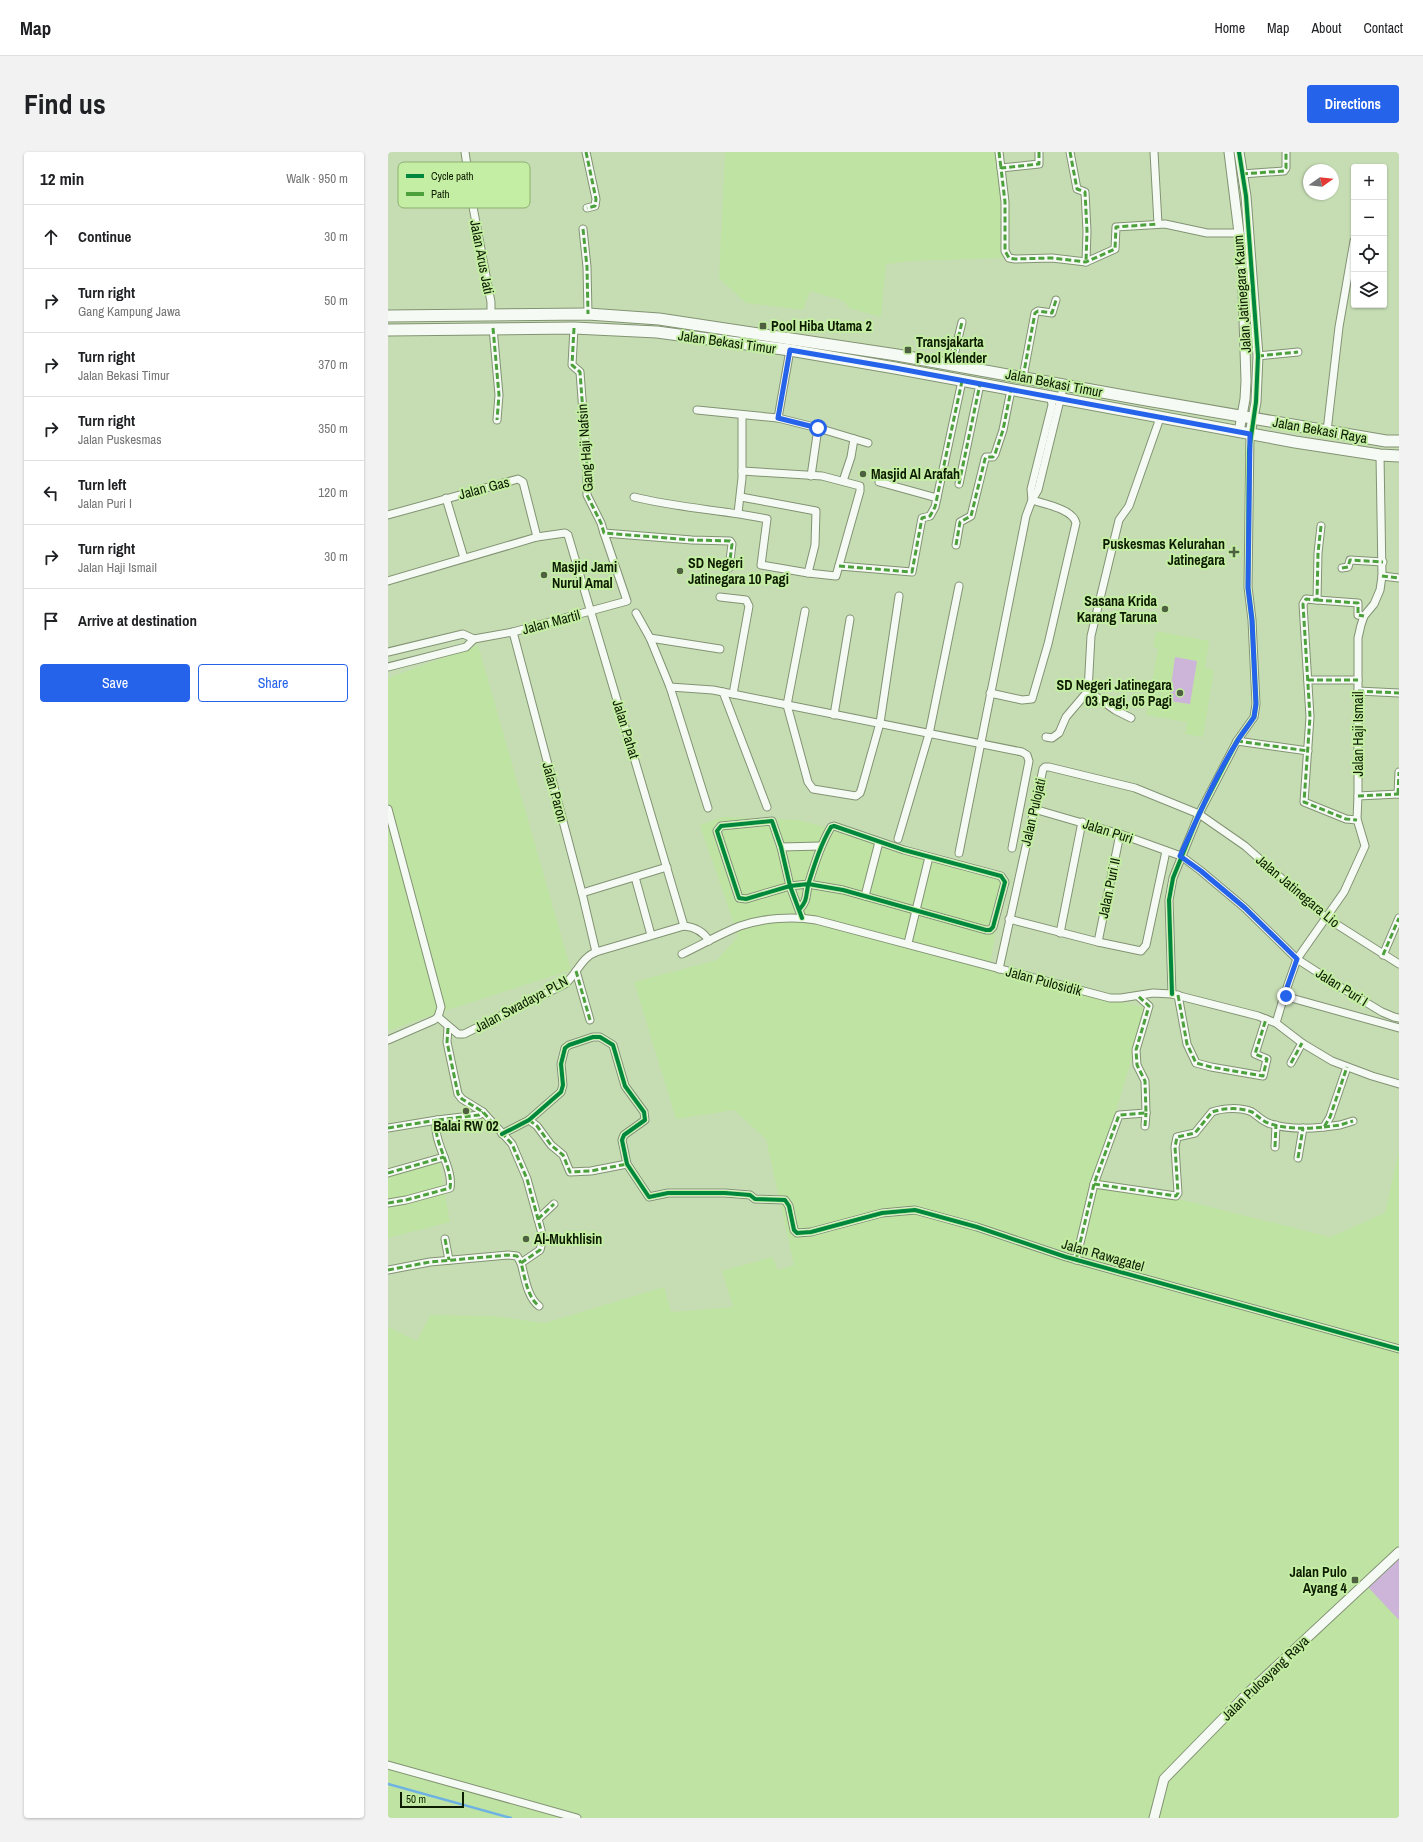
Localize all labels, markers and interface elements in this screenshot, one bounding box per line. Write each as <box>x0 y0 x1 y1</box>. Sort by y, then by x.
text: Map <box>20 15 51 41</box>
text: Home <box>1214 19 1245 37</box>
text: Map <box>1267 19 1289 37</box>
text: About <box>1311 19 1341 37</box>
text: Contact <box>1363 19 1403 37</box>
text: Find us <box>24 85 106 123</box>
button: Directions <box>1307 85 1399 123</box>
legend <box>398 162 530 208</box>
north arrow <box>1303 164 1339 200</box>
map controls <box>1351 164 1387 308</box>
button: + <box>1351 164 1387 200</box>
text: 12 min <box>40 167 84 190</box>
text: Cycle path <box>431 169 474 183</box>
text: Walk · 950 m <box>286 170 348 187</box>
text: Path <box>431 187 450 201</box>
button: − <box>1351 200 1387 236</box>
street label: Jalan Arus Jati <box>466 218 498 296</box>
icon: ahead <box>40 226 62 248</box>
text: Continue <box>78 226 131 247</box>
text: 30 m <box>324 228 348 245</box>
street label: Jalan Jatinegara Kaum <box>1229 234 1255 354</box>
button: locate <box>1351 236 1387 272</box>
button: layers <box>1351 272 1387 308</box>
text: Turn right <box>78 282 135 303</box>
icon: right <box>40 290 62 312</box>
text: 50 m <box>324 292 348 309</box>
text: Gang Kampung Jawa <box>78 303 181 320</box>
place label: Pool Hiba Utama 2 <box>771 317 872 335</box>
marker: Pool Hiba Utama 2 <box>758 321 768 331</box>
street label: Jalan Bekasi Timur <box>677 326 777 358</box>
place label: Transjakarta Pool Klender <box>916 333 987 367</box>
marker: Transjakarta Pool Klender <box>903 345 913 355</box>
text: Turn right <box>78 346 135 367</box>
icon: right <box>40 354 62 376</box>
text: 370 m <box>318 356 348 373</box>
street label: Jalan Bekasi Timur <box>1004 365 1104 401</box>
text: Jalan Bekasi Timur <box>78 367 169 384</box>
street label: Gang Haji Nafsin <box>573 403 597 493</box>
text: Turn right <box>78 410 135 431</box>
street label: Jalan Bekasi Raya <box>1271 413 1369 447</box>
icon: right <box>40 418 62 440</box>
route start <box>809 419 827 437</box>
text: 350 m <box>318 420 348 437</box>
text: Jalan Puskesmas <box>78 431 162 448</box>
place label: Masjid Al Arafah <box>871 465 960 483</box>
marker: Masjid Al Arafah <box>858 469 868 479</box>
street label: Jalan Gas <box>457 473 512 503</box>
text: Turn left <box>78 474 126 495</box>
icon: left <box>40 482 62 504</box>
text: 120 m <box>318 484 348 501</box>
text: Jalan Puri I <box>78 495 132 512</box>
place label: Puskesmas Kelurahan Jatinegara <box>1102 535 1226 569</box>
text: Turn right <box>78 538 135 559</box>
icon: right <box>40 546 62 568</box>
marker: Puskesmas Kelurahan Jatinegara <box>1228 546 1240 558</box>
text: 30 m <box>324 548 348 565</box>
place label: SD Negeri Jatinegara 10 Pagi <box>688 554 789 588</box>
place label: Masjid Jami Nurul Amal <box>552 558 617 592</box>
text: Jalan Haji Ismail <box>78 559 157 576</box>
marker: SD Negeri Jatinegara 10 Pagi <box>675 566 685 576</box>
marker: Masjid Jami Nurul Amal <box>539 570 549 580</box>
place label: Sasana Krida Karang Taruna <box>1077 592 1158 626</box>
marker: Sasana Krida Karang Taruna <box>1160 604 1170 614</box>
street label: Jalan Martil <box>520 606 582 638</box>
icon: arrive <box>40 610 62 632</box>
text: Arrive at destination <box>78 610 197 631</box>
button: Save <box>40 664 190 702</box>
button: Share <box>198 664 348 702</box>
place label: SD Negeri Jatinegara 03 Pagi, 05 Pagi <box>1057 676 1173 710</box>
marker: SD Negeri Jatinegara 03 Pagi, 05 Pagi <box>1175 688 1185 698</box>
street label: Jalan Haji Ismail <box>1349 692 1367 776</box>
street label: Jalan Pahat <box>609 697 643 761</box>
street label: Jalan Paron <box>538 760 572 824</box>
street label: Jalan Pulojati <box>1016 776 1050 848</box>
street label: Jalan Puri <box>1081 814 1135 848</box>
street label: Jalan Jatinegara Lio <box>1252 851 1344 931</box>
street label: Jalan Puri II <box>1094 856 1124 920</box>
street label: Jalan Pulosidik <box>1004 962 1084 1000</box>
street label: Jalan Puri I <box>1313 964 1371 1010</box>
street label: Jalan Swadaya PLN <box>471 972 571 1036</box>
route end <box>1277 987 1295 1005</box>
marker: Balai RW 02 <box>461 1106 471 1116</box>
place label: Balai RW 02 <box>433 1117 499 1135</box>
place label: Al-Mukhlisin <box>534 1230 602 1248</box>
marker: Al-Mukhlisin <box>521 1234 531 1244</box>
street label: Jalan Rawagatel <box>1060 1235 1146 1275</box>
place label: Jalan Pulo Ayang 4 <box>1290 1563 1348 1597</box>
marker: Jalan Pulo Ayang 4 <box>1350 1575 1360 1585</box>
street label: Jalan Puloayang Raya <box>1217 1631 1313 1724</box>
scale bar <box>400 1790 464 1809</box>
text: 50 m <box>406 1792 426 1806</box>

